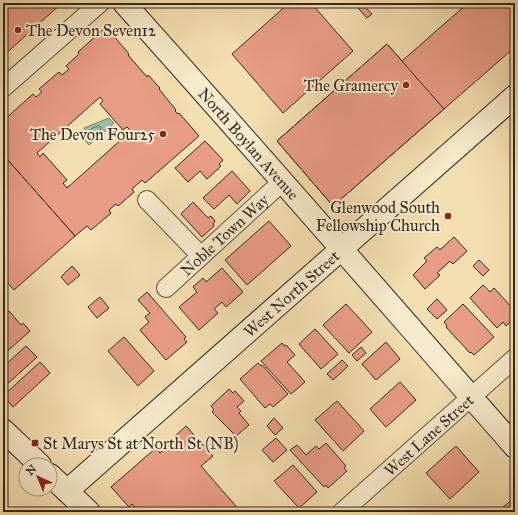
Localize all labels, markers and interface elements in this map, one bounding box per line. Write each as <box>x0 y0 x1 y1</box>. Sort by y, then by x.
place label: The Devon Seven12 <box>26 21 156 40</box>
marker: The Devon Seven12 <box>13 25 23 35</box>
place label: The Gramercy <box>303 76 399 95</box>
marker: The Gramercy <box>401 80 411 90</box>
street label: North Boylan Avenue <box>194 84 303 204</box>
place label: The Devon Four25 <box>30 125 156 144</box>
marker: The Devon Four25 <box>158 129 168 139</box>
street label: Noble Town Way <box>177 190 273 280</box>
place label: Glenwood South Fellowship Church <box>316 198 440 235</box>
marker: Glenwood South Fellowship Church <box>443 211 453 221</box>
street label: West North Street <box>240 246 344 341</box>
street label: West Lane Street <box>380 390 478 480</box>
place label: St Marys St at North St (NB) <box>43 434 238 454</box>
marker: St Marys St at North St (NB) <box>30 438 40 448</box>
north arrow <box>18 457 58 497</box>
text: N <box>24 462 40 478</box>

